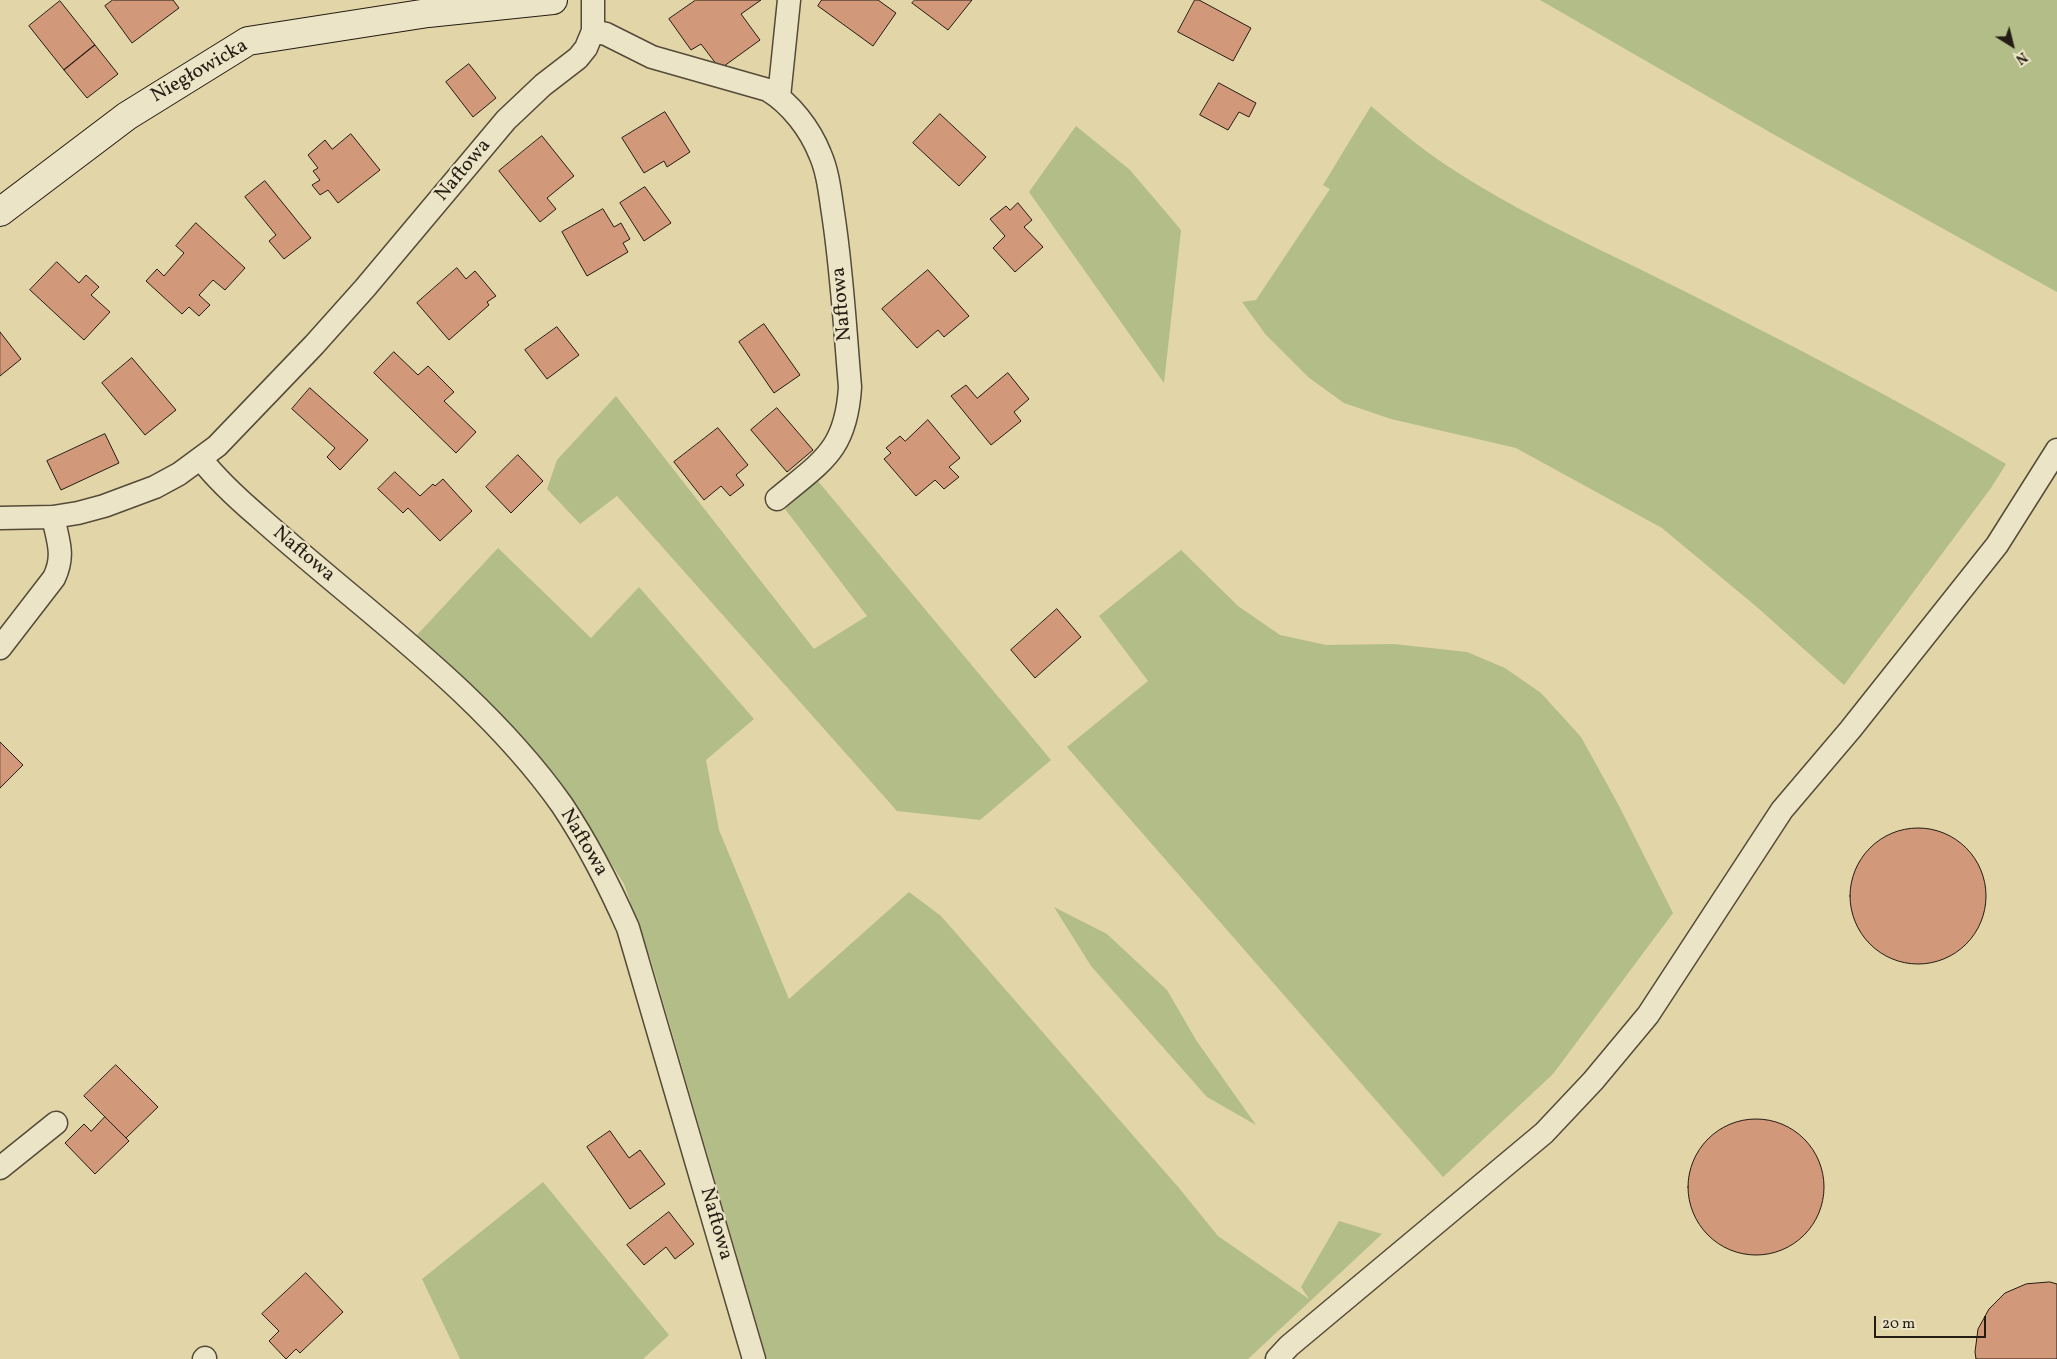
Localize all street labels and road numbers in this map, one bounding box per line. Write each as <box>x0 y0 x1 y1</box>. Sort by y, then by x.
street label: Niegłowicka <box>147 35 253 109</box>
street label: Naftowa <box>431 135 497 207</box>
street label: Naftowa <box>828 266 858 342</box>
street label: Naftowa <box>267 522 339 588</box>
street label: Naftowa <box>554 805 612 881</box>
street label: Naftowa <box>693 1185 737 1263</box>

